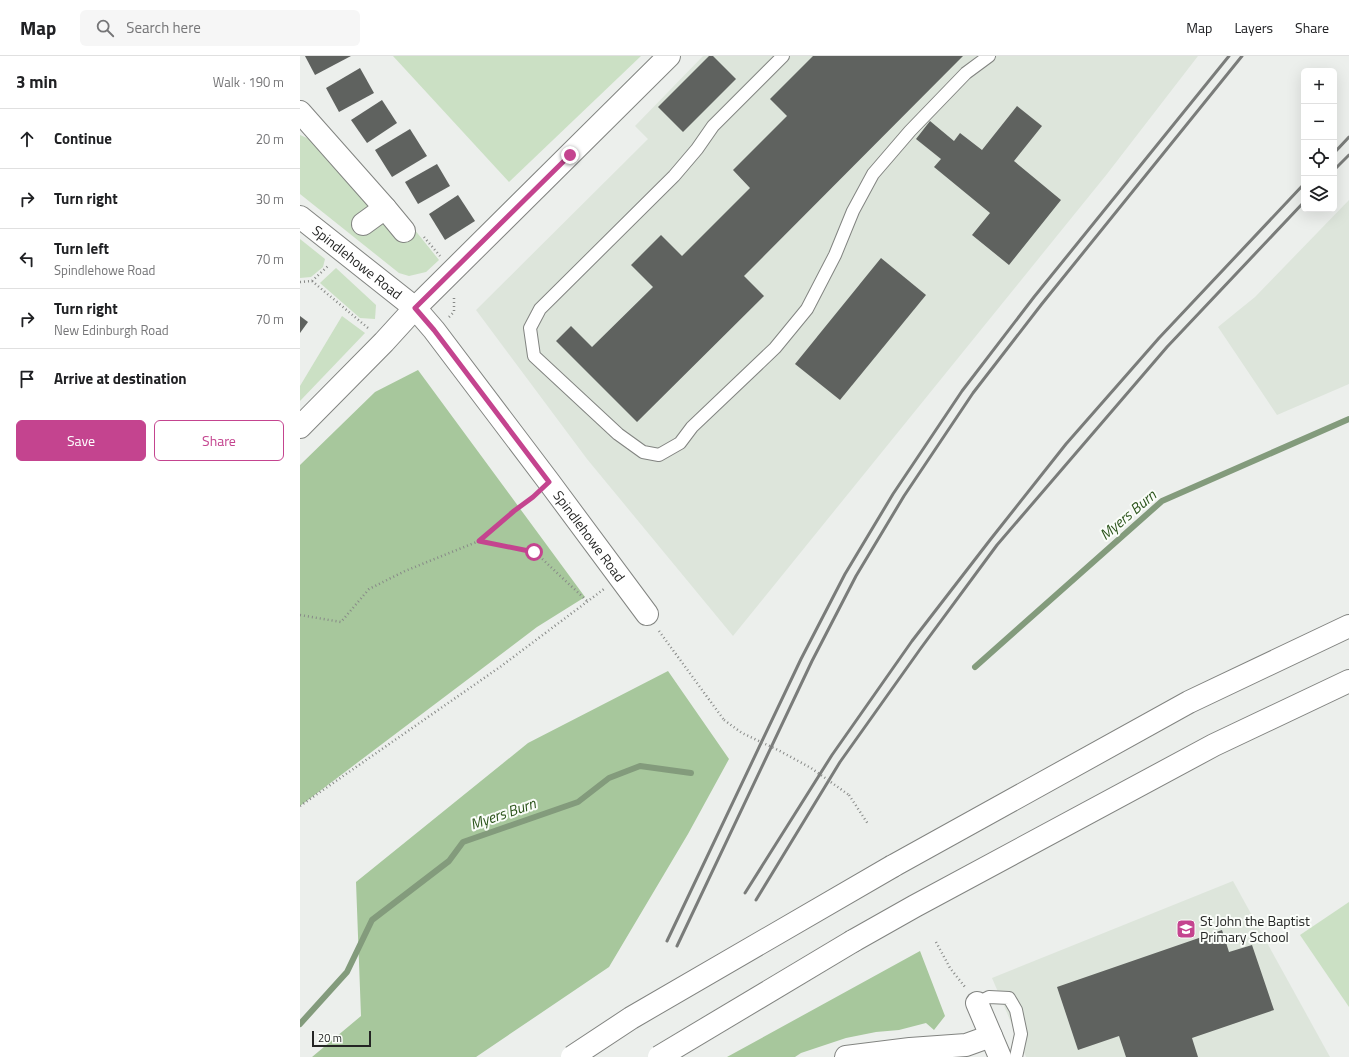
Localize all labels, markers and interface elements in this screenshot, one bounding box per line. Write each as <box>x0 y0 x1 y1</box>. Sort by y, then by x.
search box <box>80 10 360 46</box>
text: Map <box>20 13 56 42</box>
text: Search here <box>126 16 201 39</box>
icon: search <box>94 17 116 39</box>
text: Map <box>1186 17 1212 38</box>
text: Layers <box>1234 17 1273 38</box>
text: Share <box>1295 17 1329 38</box>
map controls <box>1301 68 1337 212</box>
button: + <box>1301 68 1337 104</box>
text: 3 min <box>16 69 57 95</box>
text: Walk · 190 m <box>213 72 284 92</box>
button: − <box>1301 104 1337 140</box>
text: Continue <box>54 127 112 150</box>
icon: ahead <box>16 128 38 150</box>
text: 20 m <box>256 129 284 149</box>
button: locate <box>1301 140 1337 176</box>
route end <box>561 146 579 164</box>
button: layers <box>1301 176 1337 212</box>
text: Turn right <box>54 187 118 210</box>
icon: right <box>16 188 38 210</box>
text: 30 m <box>256 189 284 209</box>
street label: Spindlehowe Road <box>308 220 407 304</box>
text: Turn left <box>54 237 109 260</box>
icon: left <box>16 248 38 270</box>
text: 70 m <box>256 249 284 269</box>
text: Spindlehowe Road <box>54 260 155 280</box>
text: Turn right <box>54 297 118 320</box>
icon: right <box>16 308 38 330</box>
text: 70 m <box>256 309 284 329</box>
text: New Edinburgh Road <box>54 320 169 340</box>
text: Arrive at destination <box>54 367 187 390</box>
icon: arrive <box>16 368 38 390</box>
button: Save <box>16 420 146 461</box>
button: Share <box>154 420 284 461</box>
water label: Myers Burn <box>1094 484 1162 545</box>
street label: Spindlehowe Road <box>549 486 631 586</box>
route start <box>525 543 543 561</box>
water label: Myers Burn <box>467 791 539 835</box>
place label: St John the Baptist Primary School <box>1200 910 1310 947</box>
school or university icon: St John the Baptist Primary School <box>1175 918 1197 940</box>
scale bar <box>312 1029 371 1048</box>
text: 20 m <box>318 1030 342 1046</box>

